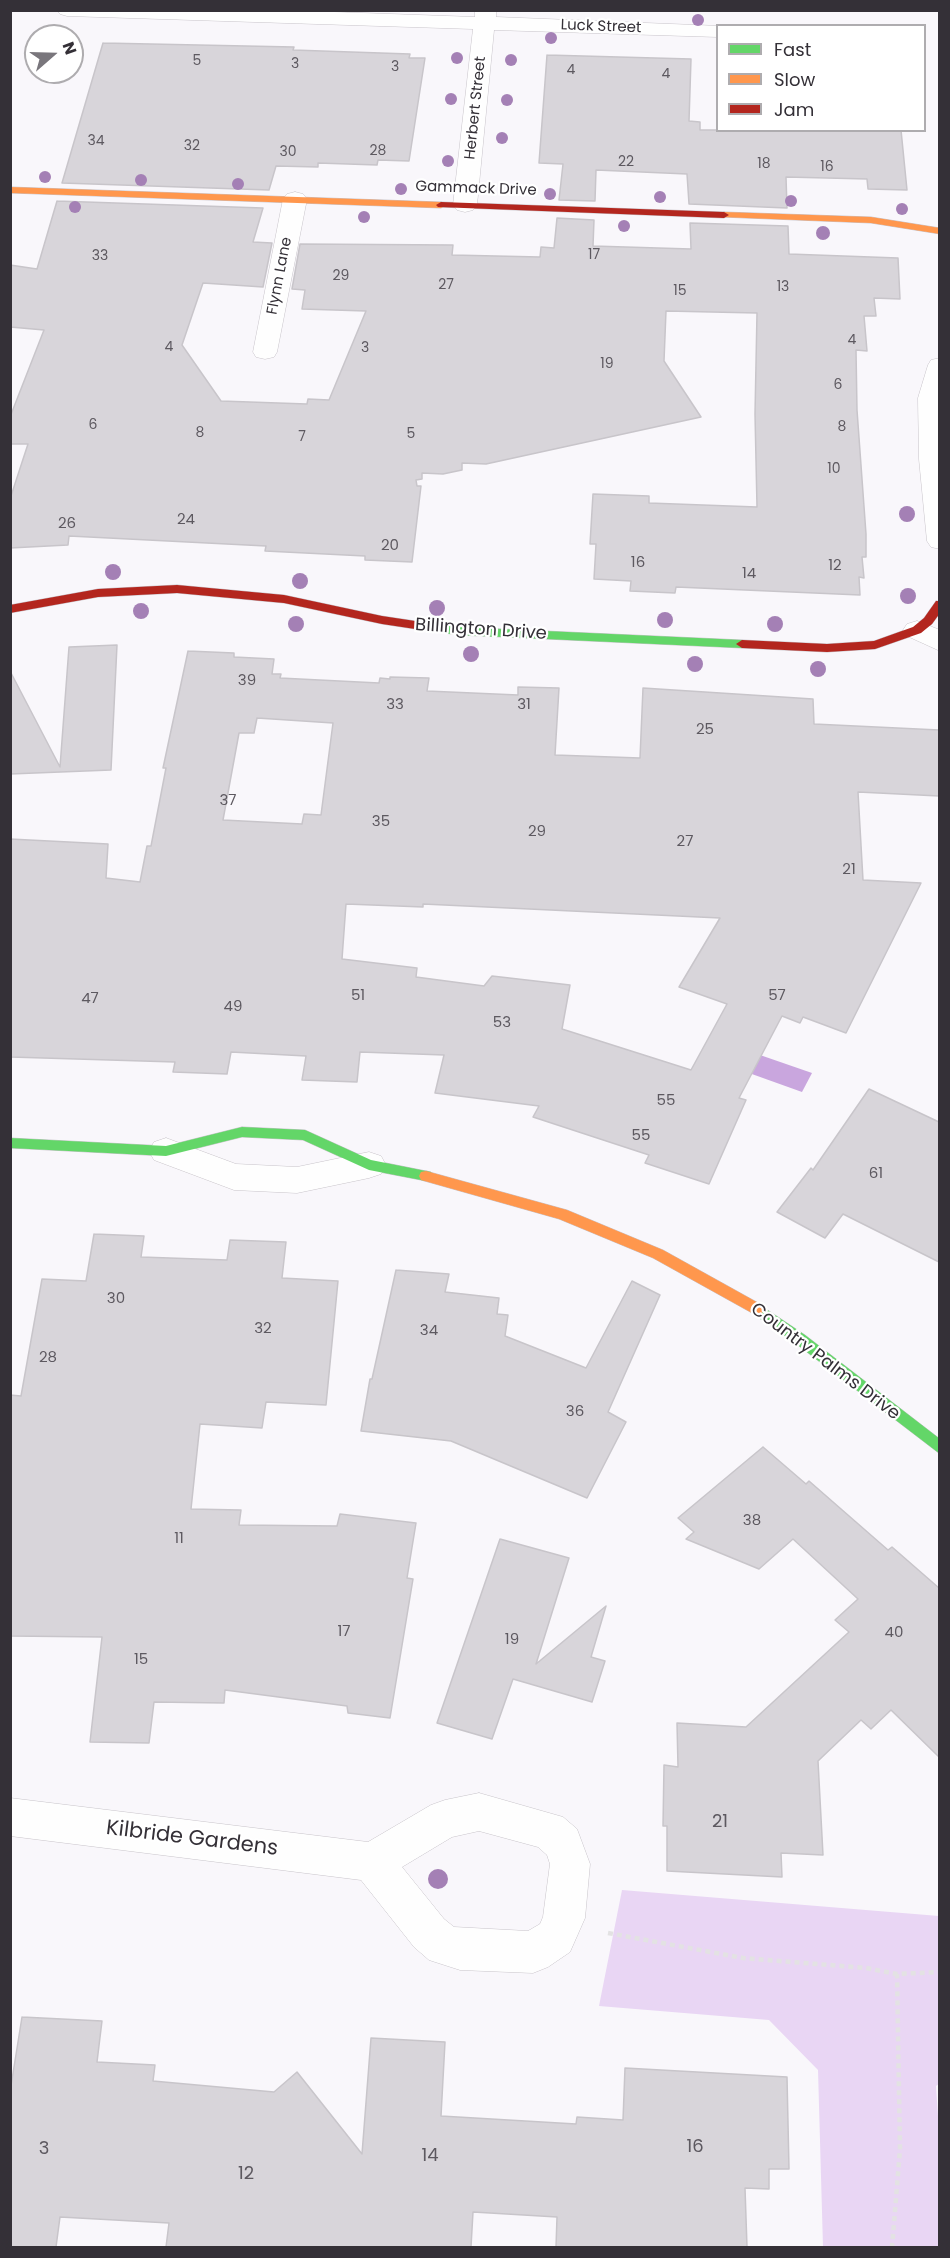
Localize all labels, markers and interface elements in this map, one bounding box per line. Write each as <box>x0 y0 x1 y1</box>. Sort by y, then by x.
street label: Luck Street <box>560 17 642 37</box>
north arrow <box>24 24 84 84</box>
legend <box>716 24 926 132</box>
text: Fast <box>774 37 811 62</box>
text: N <box>57 39 82 58</box>
house number: 5 <box>193 53 201 69</box>
street label: Herbert Street <box>462 55 490 161</box>
house number: 3 <box>291 56 299 72</box>
house number: 3 <box>391 59 399 75</box>
house number: 4 <box>567 62 575 78</box>
house number: 4 <box>662 66 670 82</box>
text: Slow <box>774 67 815 92</box>
text: Jam <box>774 97 814 122</box>
house number: 34 <box>87 133 105 149</box>
house number: 32 <box>184 138 200 154</box>
house number: 28 <box>370 143 386 159</box>
house number: 30 <box>279 144 297 160</box>
house number: 22 <box>618 154 634 170</box>
house number: 18 <box>757 156 771 172</box>
house number: 16 <box>820 159 834 175</box>
street label: Gammack Drive <box>415 178 537 200</box>
street label: Flynn Lane <box>264 236 296 316</box>
house number: 17 <box>588 247 600 263</box>
house number: 33 <box>92 248 108 264</box>
house number: 29 <box>333 268 349 284</box>
house number: 27 <box>438 277 454 293</box>
house number: 13 <box>777 279 789 295</box>
house number: 15 <box>673 283 687 299</box>
house number: 4 <box>848 332 856 348</box>
house number: 4 <box>165 339 173 355</box>
house number: 3 <box>361 340 369 356</box>
house number: 19 <box>600 356 614 372</box>
house number: 6 <box>834 377 842 393</box>
house number: 6 <box>89 417 97 433</box>
house number: 8 <box>838 419 846 435</box>
house number: 8 <box>196 425 204 441</box>
house number: 5 <box>407 426 415 442</box>
house number: 7 <box>298 429 306 445</box>
house number: 10 <box>827 461 841 477</box>
house number: 24 <box>177 511 195 529</box>
house number: 26 <box>58 515 76 533</box>
house number: 20 <box>381 537 399 555</box>
house number: 16 <box>631 554 645 572</box>
house number: 12 <box>828 557 842 575</box>
house number: 14 <box>742 565 756 583</box>
street label: Billington Drive <box>414 615 548 645</box>
house number: 39 <box>238 672 256 690</box>
house number: 33 <box>386 696 404 714</box>
house number: 31 <box>517 696 531 714</box>
house number: 25 <box>696 721 714 739</box>
house number: 37 <box>219 792 237 810</box>
house number: 35 <box>372 813 390 831</box>
house number: 29 <box>528 823 546 841</box>
house number: 27 <box>677 833 693 851</box>
house number: 21 <box>842 861 856 879</box>
house number: 51 <box>351 987 365 1005</box>
house number: 57 <box>768 987 786 1005</box>
house number: 47 <box>81 990 99 1008</box>
house number: 49 <box>224 998 242 1016</box>
house number: 53 <box>493 1014 511 1032</box>
house number: 55 <box>657 1092 675 1110</box>
house number: 55 <box>632 1127 650 1145</box>
house number: 61 <box>869 1165 883 1183</box>
house number: 30 <box>107 1290 125 1308</box>
street label: Country Palms Drive <box>746 1299 904 1425</box>
house number: 32 <box>254 1320 272 1338</box>
house number: 34 <box>420 1322 438 1340</box>
house number: 28 <box>39 1349 57 1367</box>
house number: 36 <box>566 1403 584 1421</box>
house number: 38 <box>743 1512 761 1530</box>
house number: 11 <box>174 1530 184 1548</box>
house number: 17 <box>338 1623 350 1641</box>
house number: 40 <box>885 1624 903 1642</box>
house number: 19 <box>505 1631 519 1649</box>
house number: 15 <box>134 1651 148 1669</box>
house number: 21 <box>712 1811 728 1833</box>
street label: Kilbride Gardens <box>105 1816 279 1862</box>
house number: 16 <box>686 2136 704 2158</box>
house number: 3 <box>39 2138 49 2160</box>
house number: 14 <box>421 2145 439 2167</box>
house number: 12 <box>238 2163 254 2185</box>

